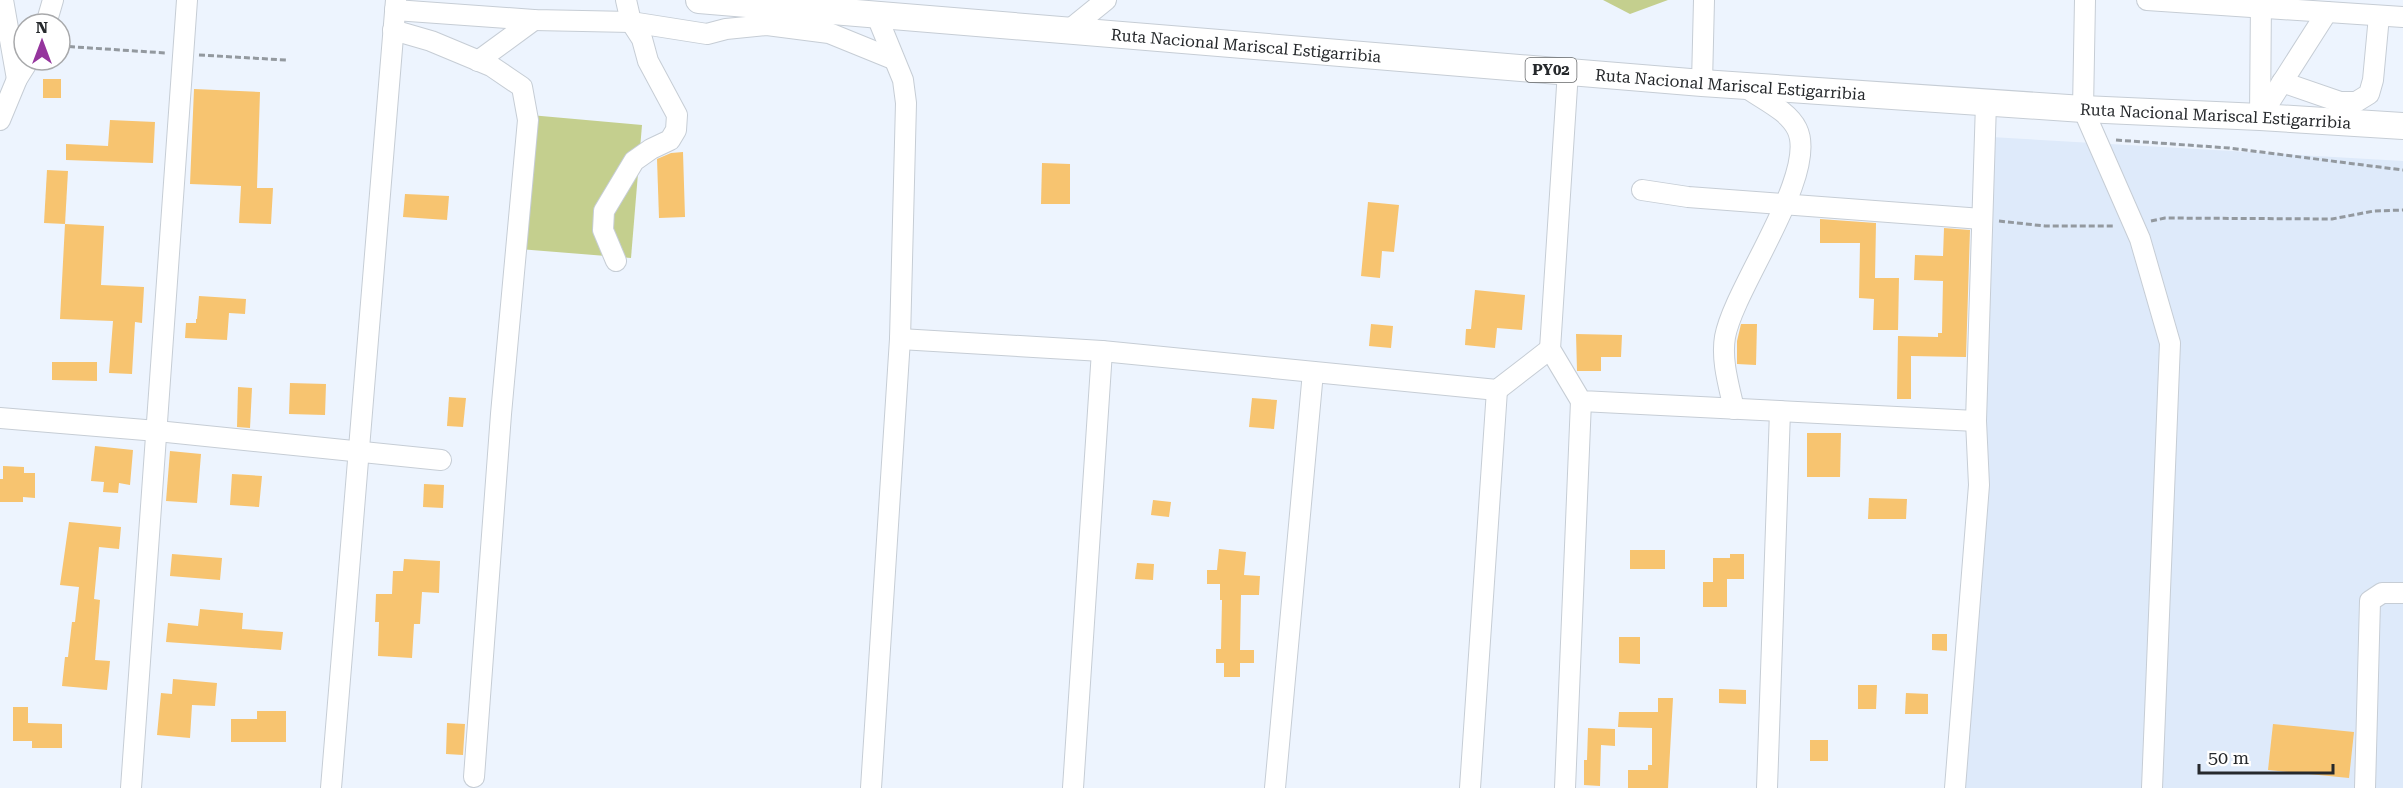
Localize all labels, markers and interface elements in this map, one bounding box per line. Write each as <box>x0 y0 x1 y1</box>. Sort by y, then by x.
north arrow <box>12 12 72 72</box>
text: N <box>36 18 48 37</box>
street label: Ruta Nacional Mariscal Estigarribia <box>1110 25 1382 66</box>
road number: PY02 <box>1526 58 1576 82</box>
street label: Ruta Nacional Mariscal Estigarribia <box>1595 65 1867 104</box>
street label: Ruta Nacional Mariscal Estigarribia <box>2080 99 2352 132</box>
scale bar <box>2199 737 2332 775</box>
text: 50 m <box>2208 747 2249 768</box>

